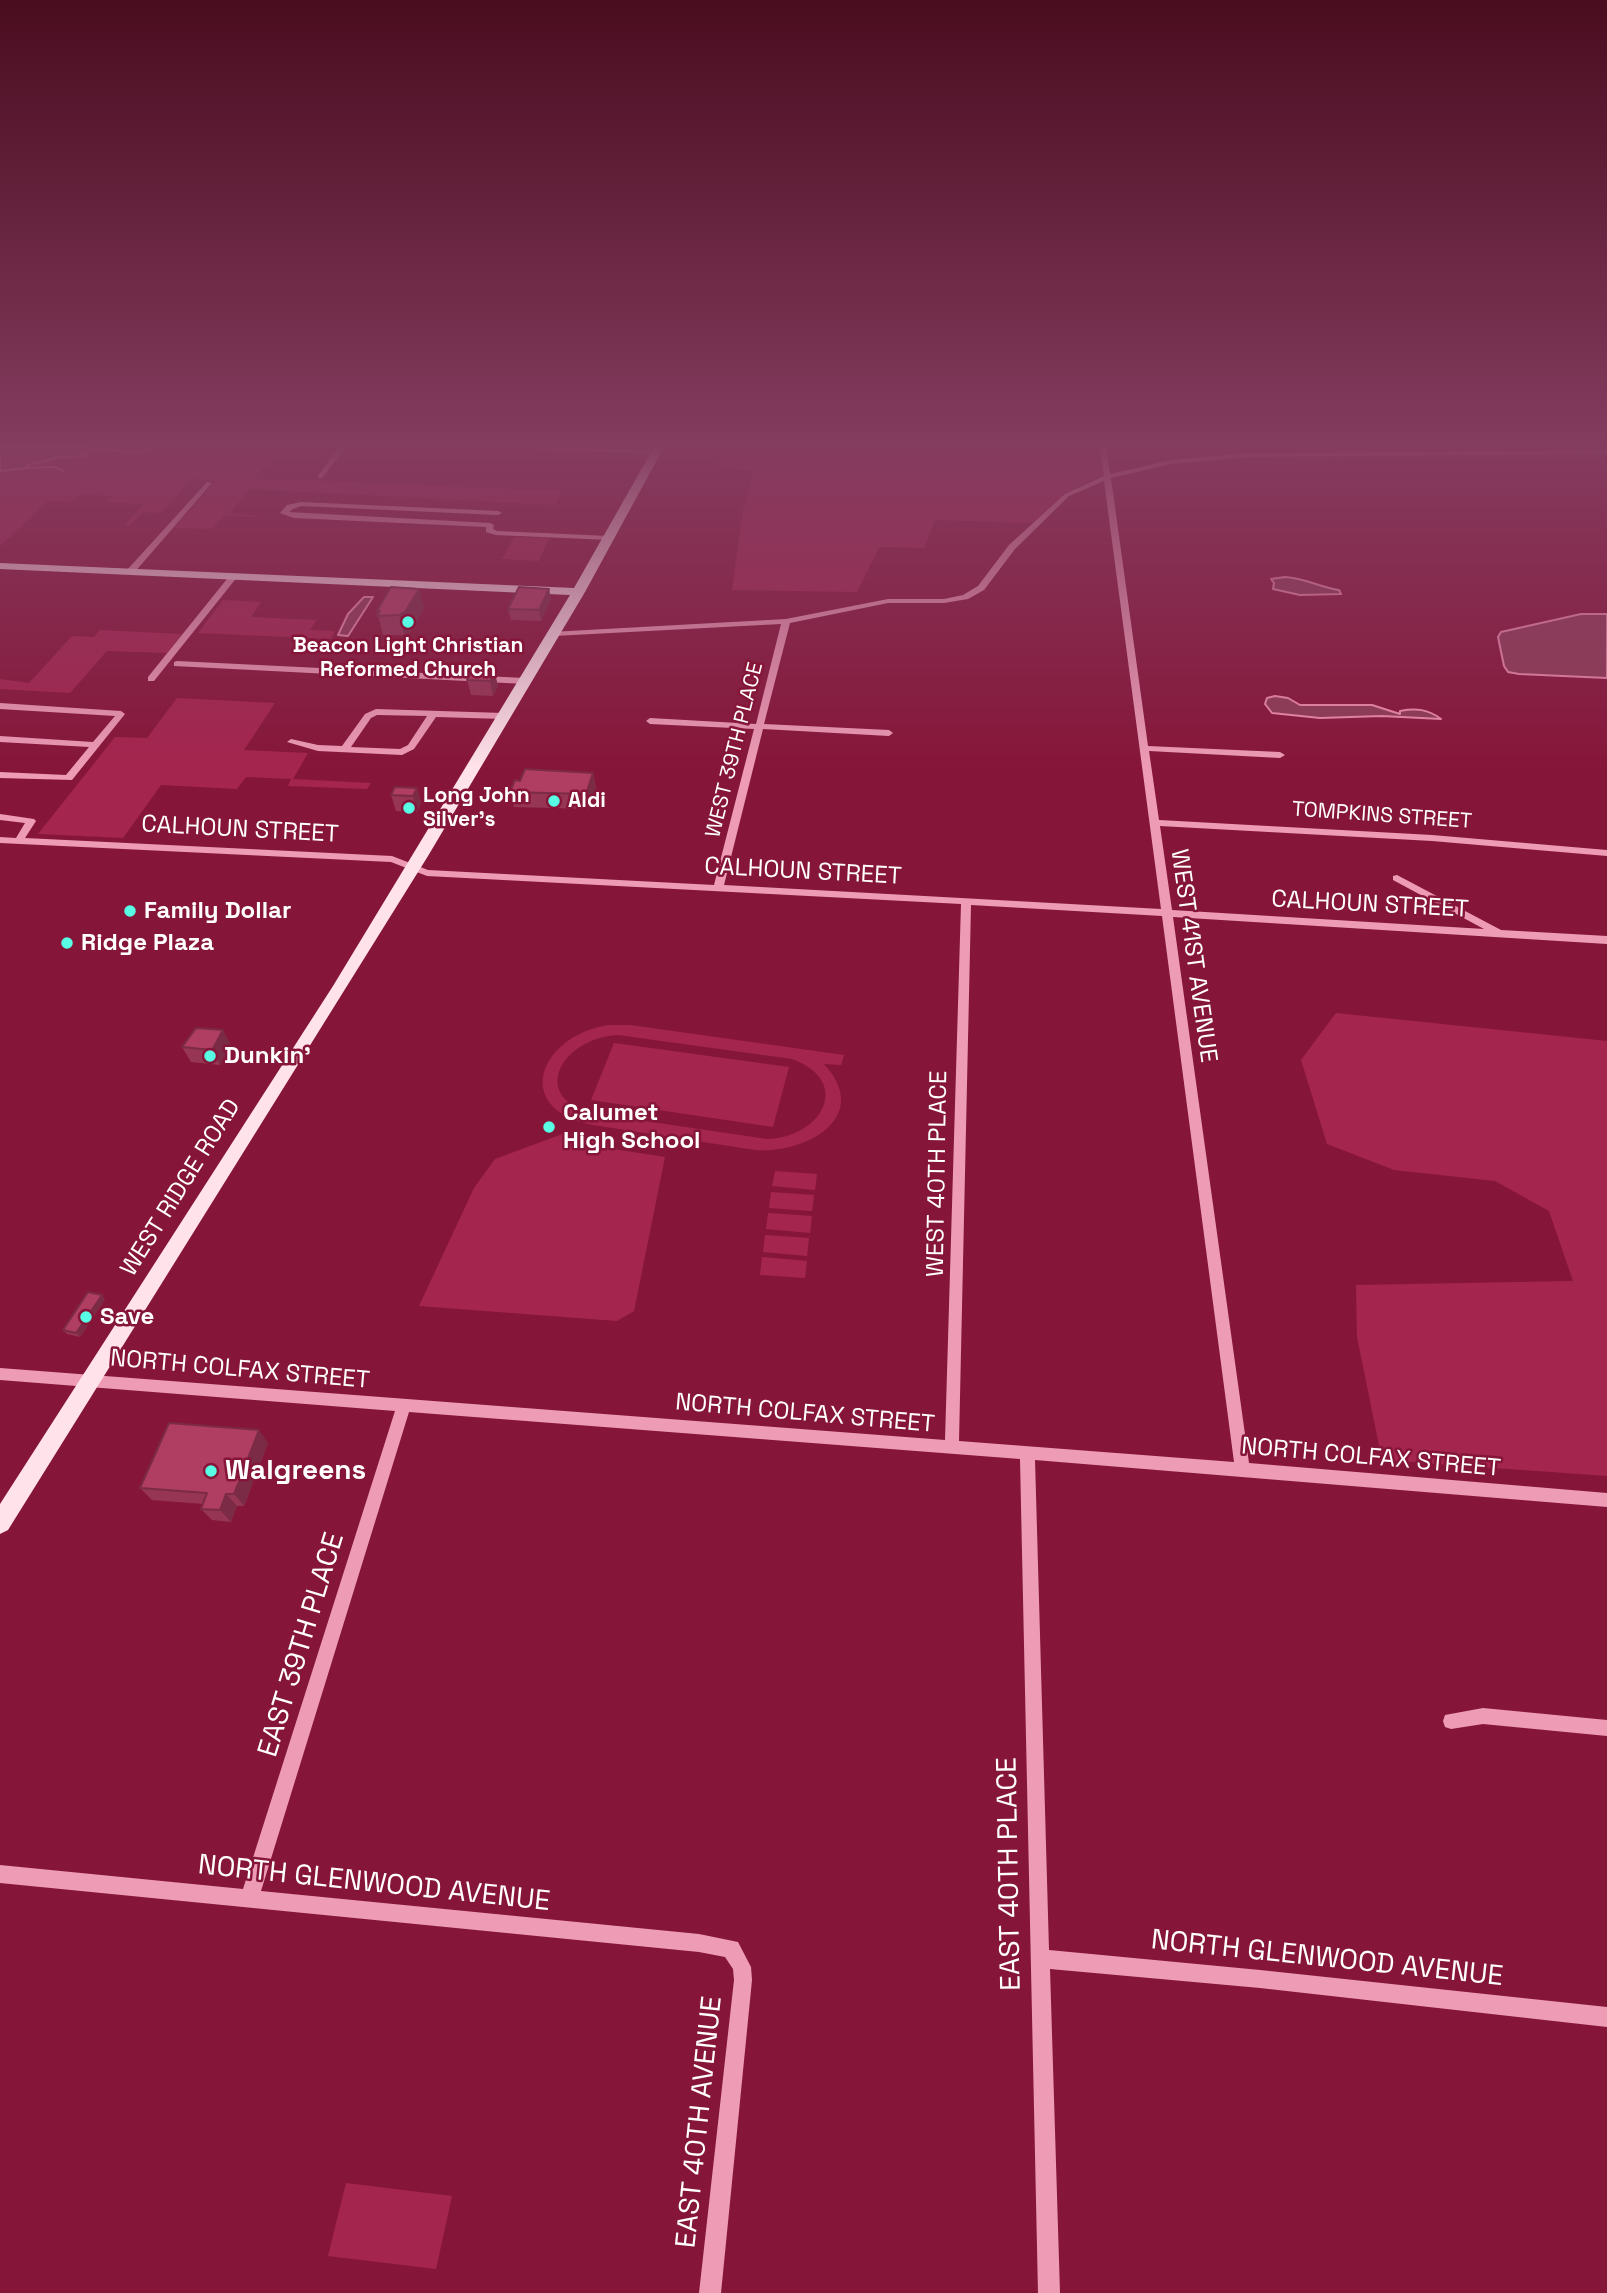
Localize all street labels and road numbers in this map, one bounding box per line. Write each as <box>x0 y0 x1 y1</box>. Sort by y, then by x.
street label: WEST 39TH PLACE <box>701 660 769 840</box>
street label: TOMPKINS STREET <box>1291 797 1473 835</box>
street label: CALHOUN STREET <box>141 810 339 850</box>
street label: WEST 41ST AVENUE <box>1164 847 1222 1065</box>
street label: CALHOUN STREET <box>704 852 902 892</box>
street label: CALHOUN STREET <box>1271 885 1469 925</box>
street label: WEST 40TH PLACE <box>922 1070 954 1278</box>
street label: WEST RIDGE ROAD <box>115 1094 247 1282</box>
street label: NORTH COLFAX STREET <box>109 1344 371 1396</box>
street label: NORTH COLFAX STREET <box>674 1388 936 1440</box>
street label: NORTH COLFAX STREET <box>1240 1432 1502 1484</box>
street label: EAST 39TH PLACE <box>252 1529 352 1761</box>
street label: EAST 40TH PLACE <box>991 1757 1029 1991</box>
street label: NORTH GLENWOOD AVENUE <box>196 1849 552 1919</box>
street label: NORTH GLENWOOD AVENUE <box>1149 1924 1505 1994</box>
street label: EAST 40TH AVENUE <box>670 1994 730 2250</box>

